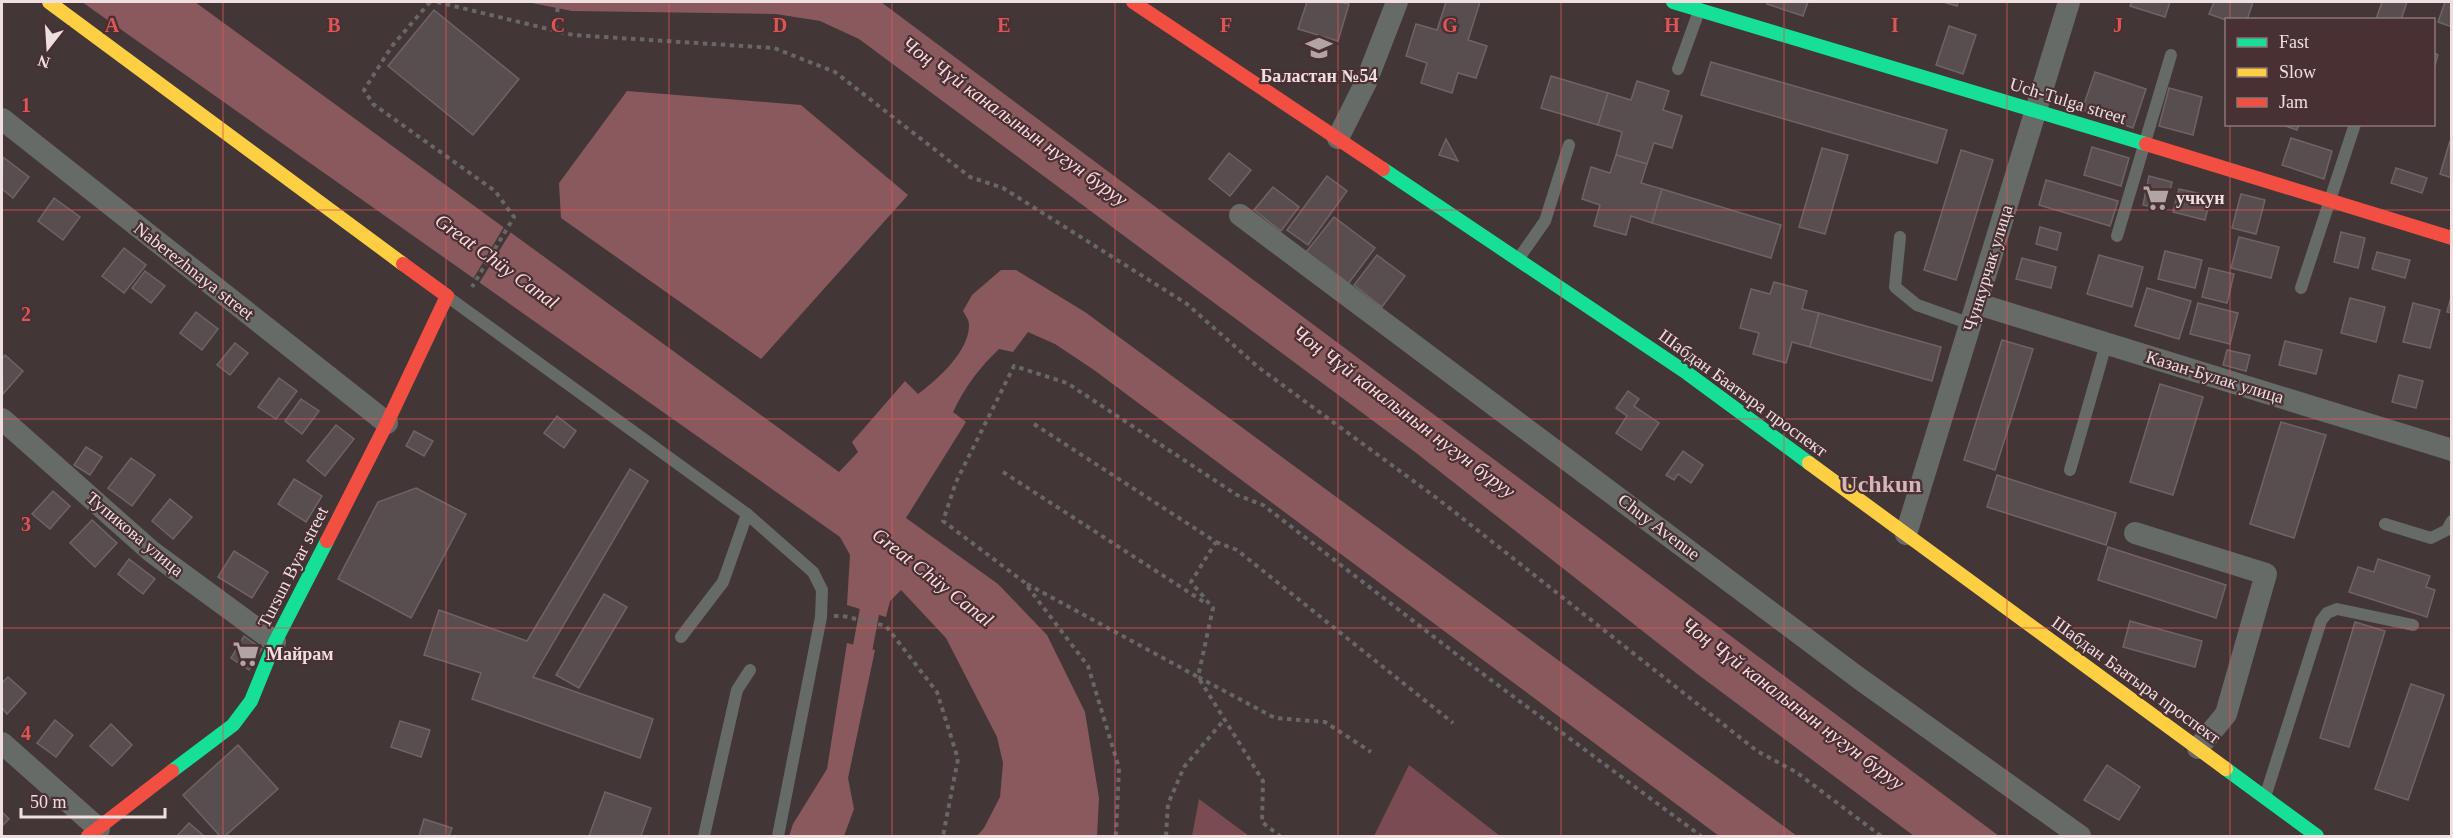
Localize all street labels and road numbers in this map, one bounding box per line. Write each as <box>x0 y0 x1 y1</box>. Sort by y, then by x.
street label: Uch-Tulga street <box>2007 74 2129 128</box>
street label: Чункурчак улица <box>1959 202 2017 334</box>
street label: Naberezhnaya street <box>130 218 258 324</box>
street label: Шабдан Баатыра проспект <box>1655 325 1831 461</box>
street label: Казан-Булак улица <box>2144 346 2286 408</box>
street label: Тупикова улица <box>82 488 188 580</box>
street label: Chuy Avenue <box>1614 490 1704 564</box>
street label: Tursun Byar street <box>254 503 332 631</box>
street label: Шабдан Баатыра проспект <box>2048 612 2224 748</box>

